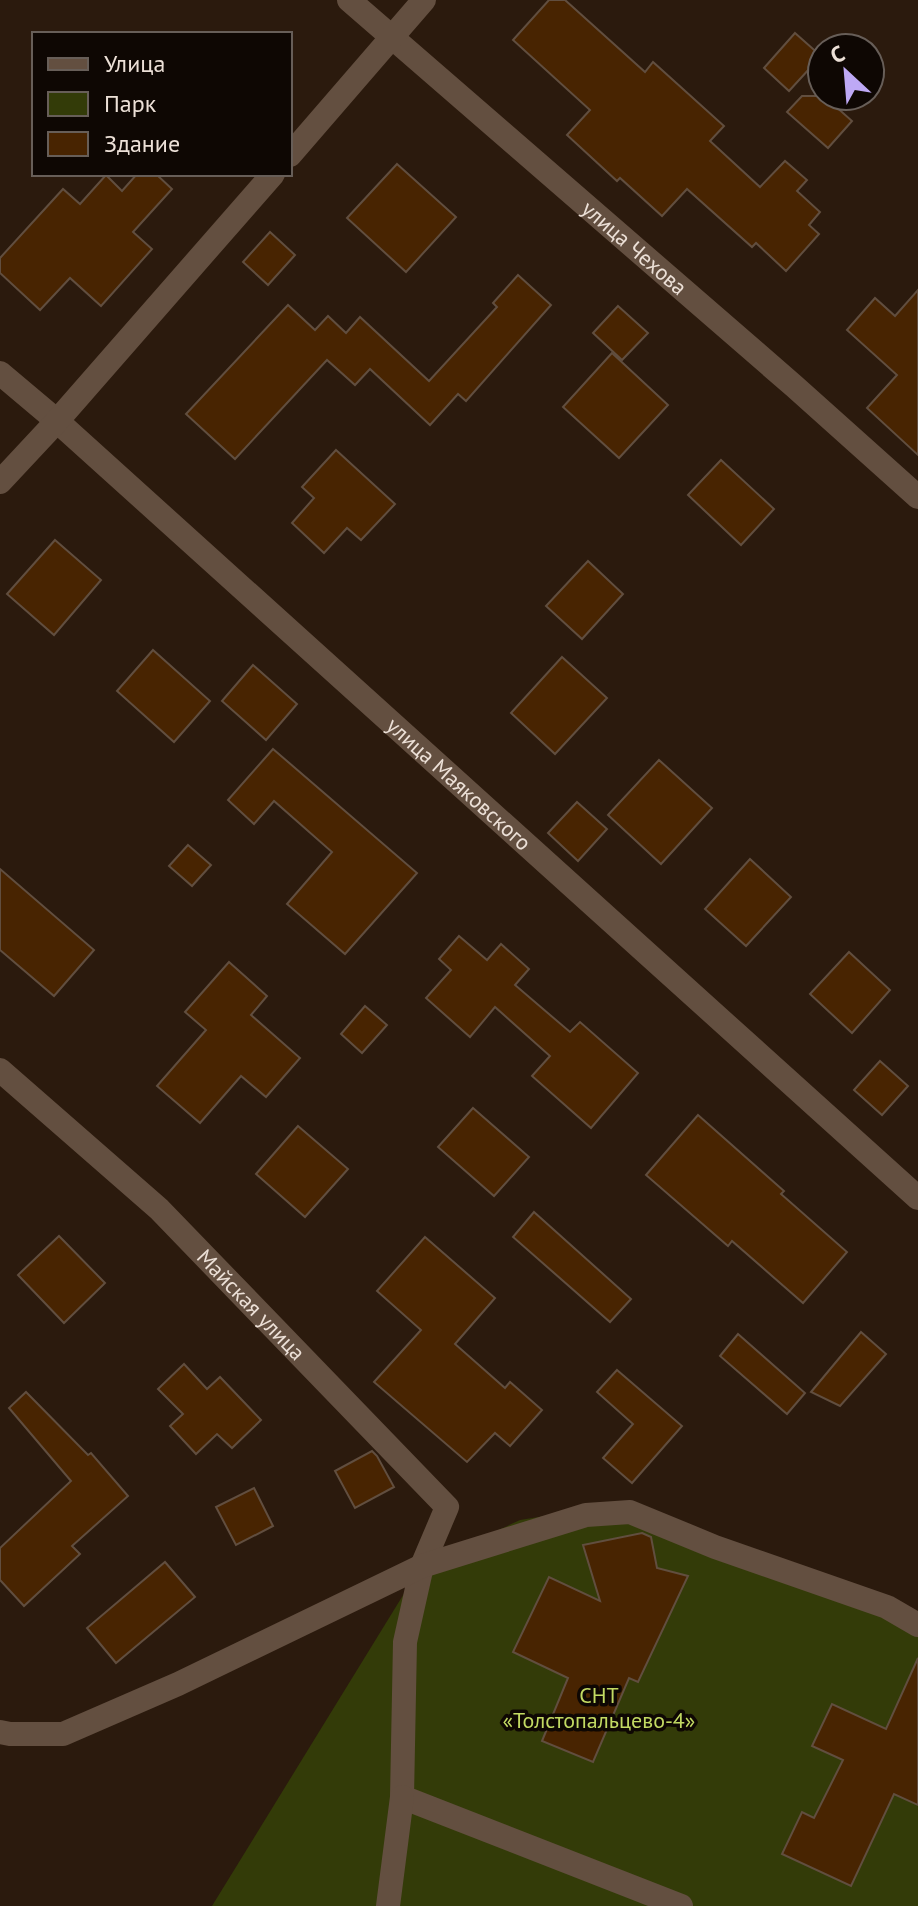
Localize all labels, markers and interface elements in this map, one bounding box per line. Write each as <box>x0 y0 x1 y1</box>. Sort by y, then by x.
legend <box>32 32 292 176</box>
north arrow <box>806 32 886 112</box>
text: С <box>826 39 849 69</box>
text: Улица <box>104 48 165 79</box>
text: Парк <box>104 88 157 119</box>
text: Здание <box>104 128 180 159</box>
street label: улица Чехова <box>576 194 693 301</box>
street label: улица Маяковского <box>381 711 537 856</box>
street label: Майская улица <box>191 1243 311 1366</box>
park label: СНТ «Толстопальцево-4» <box>503 1681 695 1734</box>

